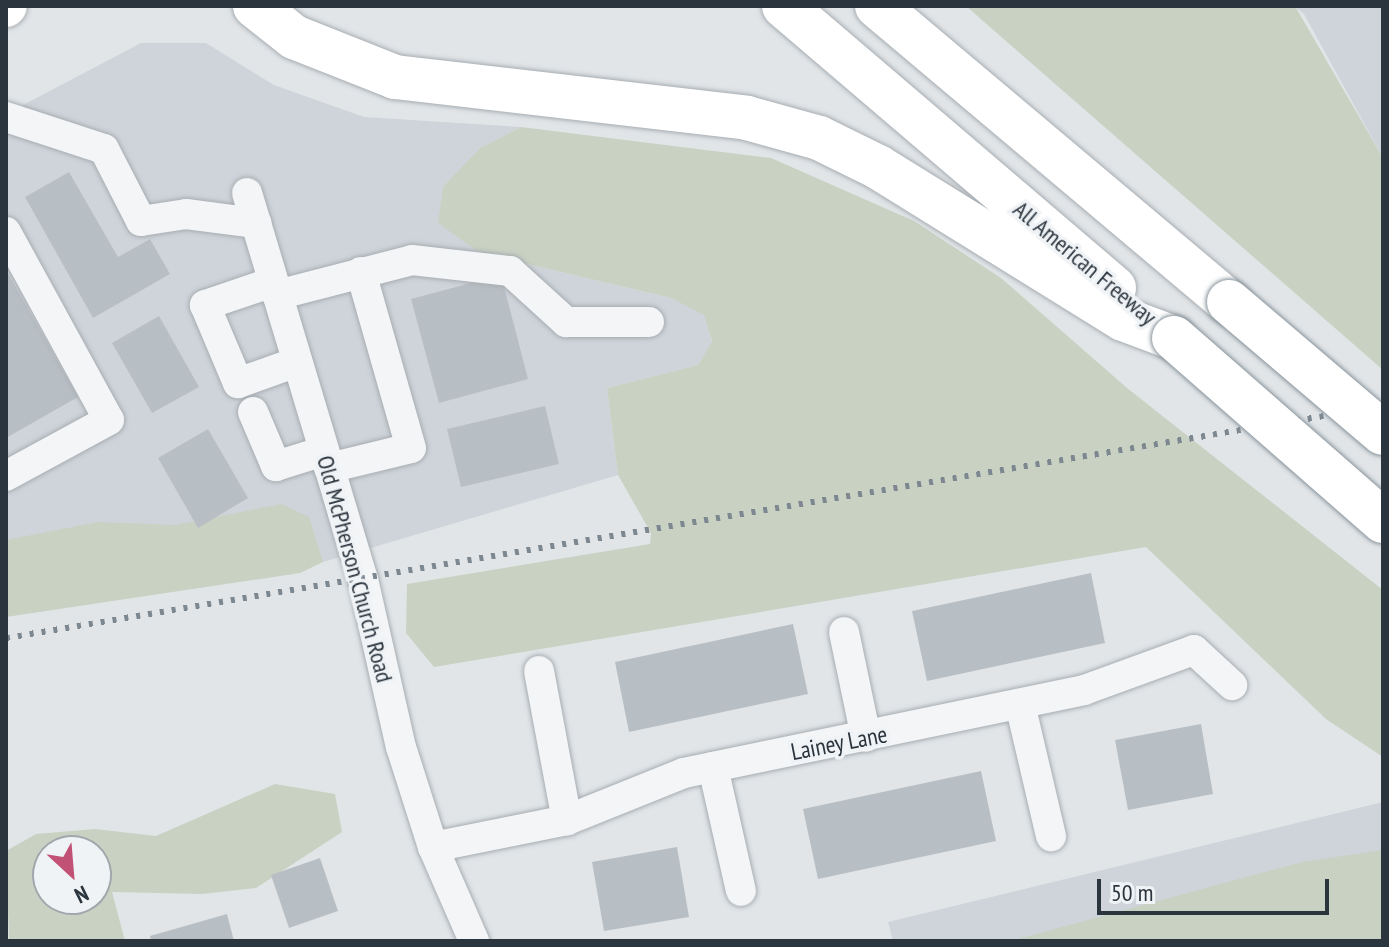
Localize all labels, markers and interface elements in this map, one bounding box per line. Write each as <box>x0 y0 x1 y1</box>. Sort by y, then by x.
street label: All American Freeway <box>1007 195 1163 331</box>
street label: Old McPherson Church Road <box>311 452 399 686</box>
street label: Lainey Lane <box>788 719 890 767</box>
north arrow <box>32 835 112 915</box>
scale bar <box>1101 863 1333 913</box>
text: 50 m <box>1111 877 1153 908</box>
text: N <box>70 880 93 910</box>

